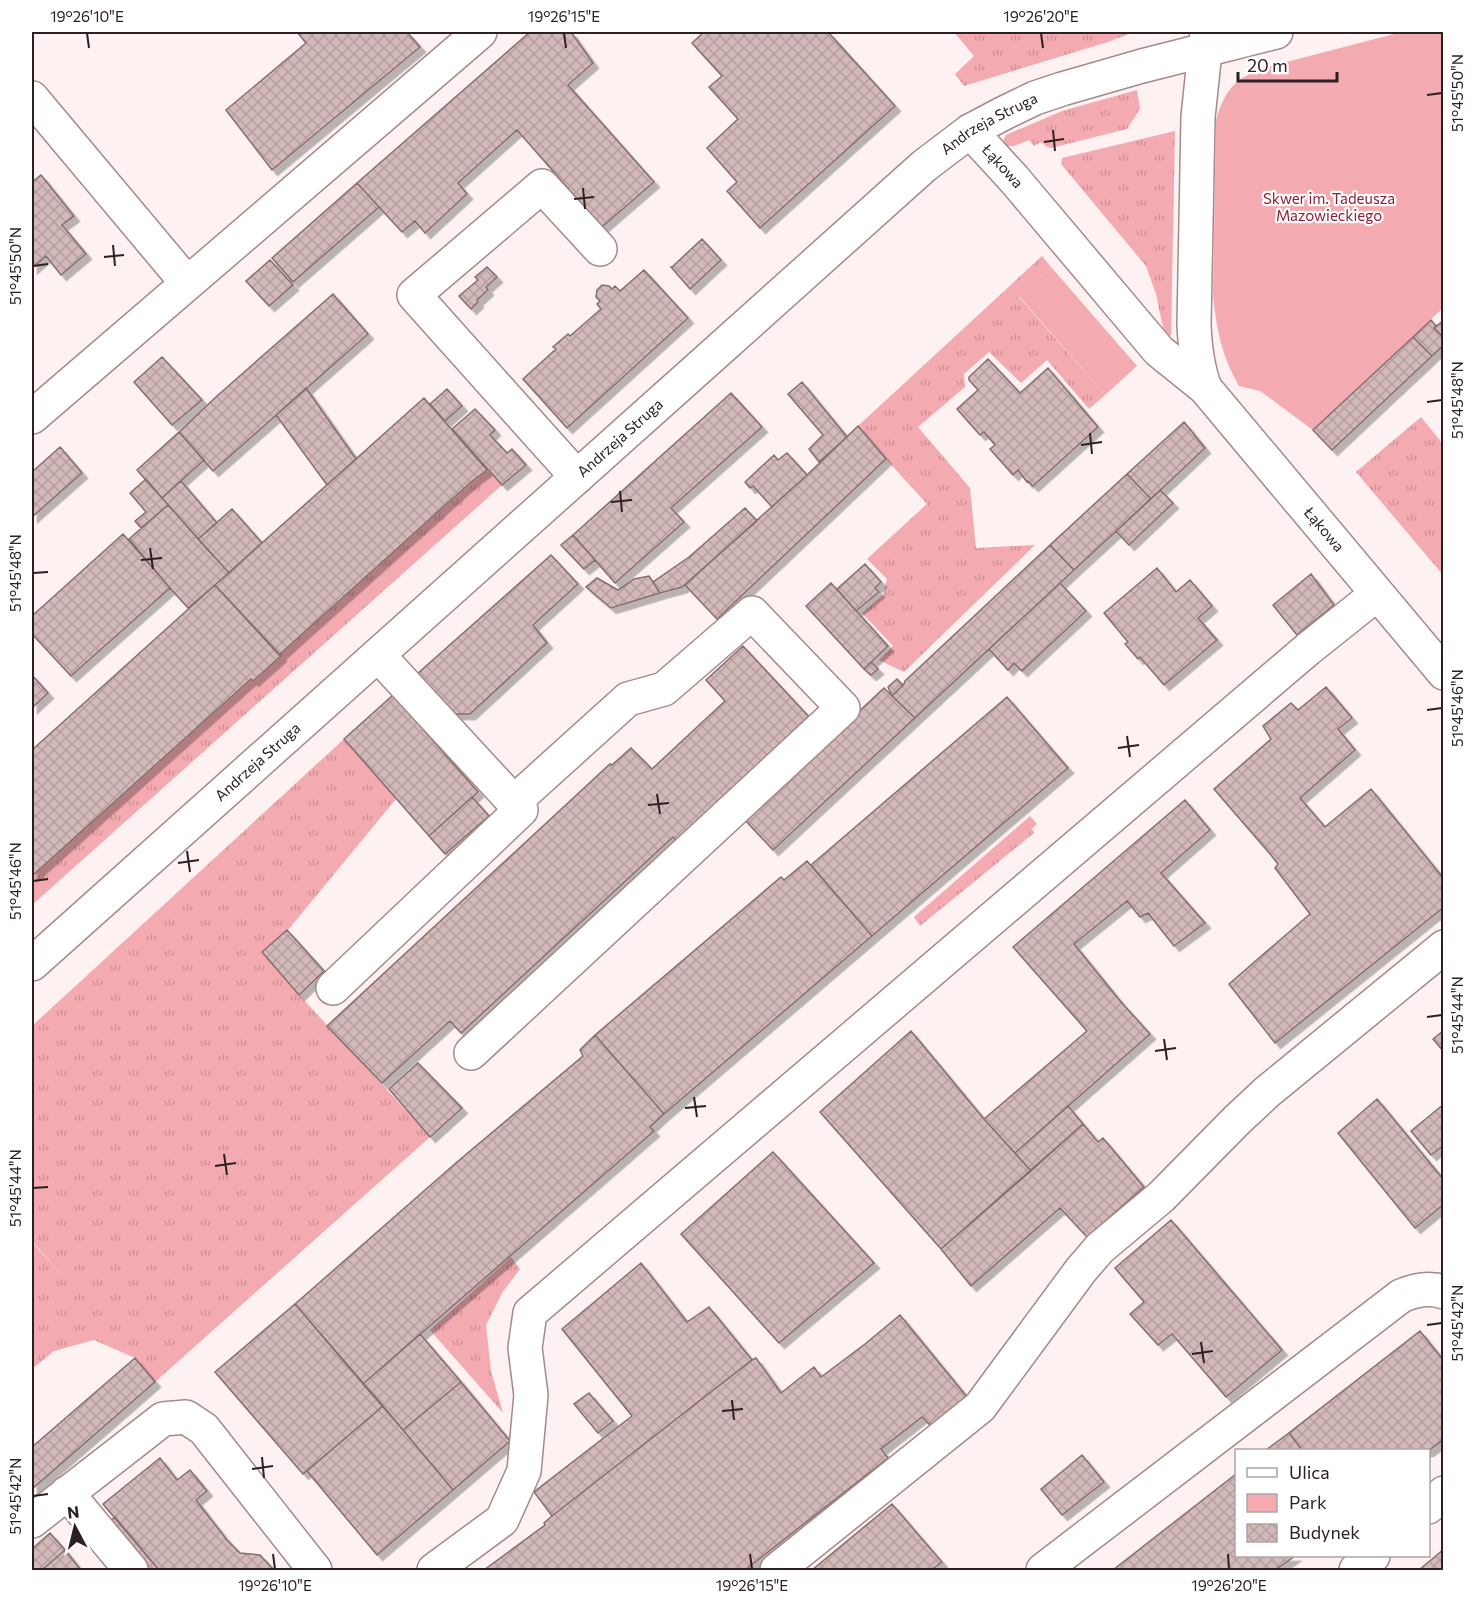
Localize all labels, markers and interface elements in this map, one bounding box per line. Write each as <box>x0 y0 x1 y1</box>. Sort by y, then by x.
text: 19°26'10"E <box>50 7 124 25</box>
text: 19°26'15"E <box>528 7 600 25</box>
text: 19°26'20"E <box>1003 7 1079 25</box>
scale bar <box>1238 45 1337 83</box>
text: 20 m <box>1247 54 1288 76</box>
text: 51°45'50"N <box>1448 54 1466 132</box>
street label: Andrzeja Struga <box>937 88 1040 158</box>
street label: Łąkowa <box>978 139 1028 191</box>
park label: Skwer im. Tadeusza Mazowieckiego <box>1263 189 1395 224</box>
text: 51°45'50"N <box>6 227 24 305</box>
text: 51°45'48"N <box>1448 361 1466 439</box>
street label: Andrzeja Struga <box>573 394 666 480</box>
street label: Łąkowa <box>1300 502 1348 555</box>
text: 51°45'48"N <box>6 534 24 612</box>
text: 51°45'46"N <box>1448 669 1466 747</box>
street label: Andrzeja Struga <box>211 718 304 804</box>
text: 51°45'46"N <box>6 842 24 920</box>
text: 51°45'44"N <box>1448 976 1466 1054</box>
text: 51°45'44"N <box>6 1149 24 1227</box>
text: 51°45'42"N <box>1448 1285 1466 1361</box>
legend <box>1235 1449 1430 1557</box>
text: 51°45'42"N <box>6 1458 24 1534</box>
text: Ulica <box>1289 1461 1330 1483</box>
text: Park <box>1289 1491 1327 1513</box>
north arrow <box>45 1497 105 1557</box>
text: N <box>66 1501 80 1522</box>
text: Budynek <box>1289 1521 1360 1543</box>
text: 19°26'10"E <box>238 1576 312 1594</box>
text: 19°26'15"E <box>716 1576 788 1594</box>
text: 19°26'20"E <box>1191 1576 1267 1594</box>

